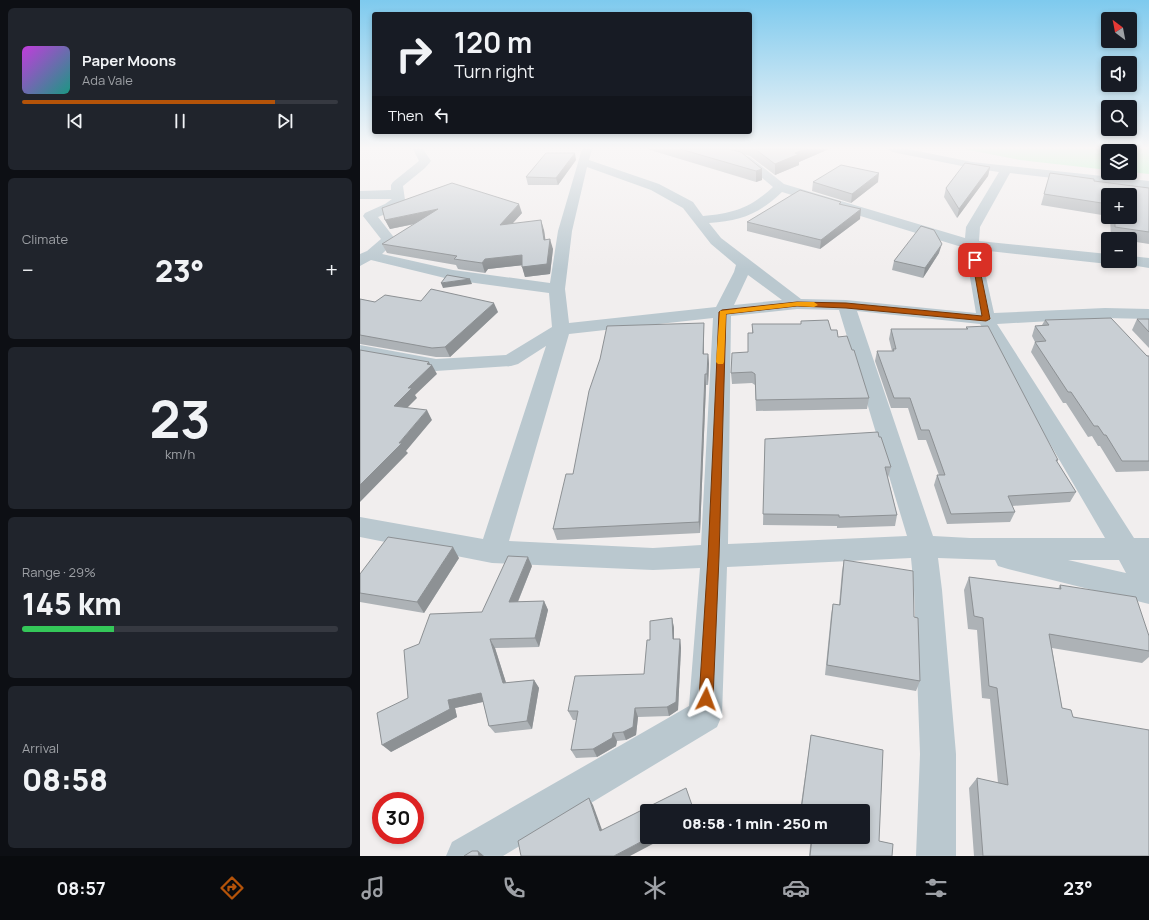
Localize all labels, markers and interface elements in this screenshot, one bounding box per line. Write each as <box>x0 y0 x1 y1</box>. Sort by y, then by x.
north arrow <box>1101 12 1137 48</box>
map controls <box>1101 12 1137 268</box>
text: 120 m <box>454 23 532 61</box>
icon: right <box>388 28 440 80</box>
text: Paper Moons <box>82 50 176 71</box>
button: sound <box>1101 56 1137 92</box>
text: Turn right <box>454 59 535 83</box>
text: Ada Vale <box>82 71 133 89</box>
button: search <box>1101 100 1137 136</box>
icon: left <box>431 104 453 126</box>
text: Then <box>388 105 423 126</box>
icon: previous <box>64 110 86 132</box>
icon: pause <box>169 110 191 132</box>
icon: next <box>274 110 296 132</box>
button: layers <box>1101 144 1137 180</box>
button: + <box>1101 188 1137 224</box>
text: Climate <box>22 230 68 248</box>
button: − <box>1101 232 1137 268</box>
pin <box>958 243 992 277</box>
icon: arrive <box>964 249 986 271</box>
text: 23° <box>155 250 204 291</box>
text: − <box>22 255 34 285</box>
text: + <box>325 255 338 285</box>
text: 23 <box>149 383 211 454</box>
text: km/h <box>165 445 195 463</box>
text: Range · 29% <box>22 563 96 581</box>
text: 145 km <box>22 583 122 624</box>
position arrow <box>685 678 727 720</box>
text: Arrival <box>22 739 59 757</box>
text: 08:58 <box>22 759 108 800</box>
speed limit sign: 30 <box>372 792 424 844</box>
text: 08:58 · 1 min · 250 m <box>682 813 828 834</box>
icon: directions <box>218 874 246 902</box>
icon: music <box>359 874 387 902</box>
icon: phone <box>500 874 528 902</box>
icon: climate <box>641 874 669 902</box>
icon: car <box>782 874 810 902</box>
icon: filters <box>922 874 950 902</box>
text: 08:57 <box>56 876 106 900</box>
text: 23° <box>1063 876 1093 900</box>

